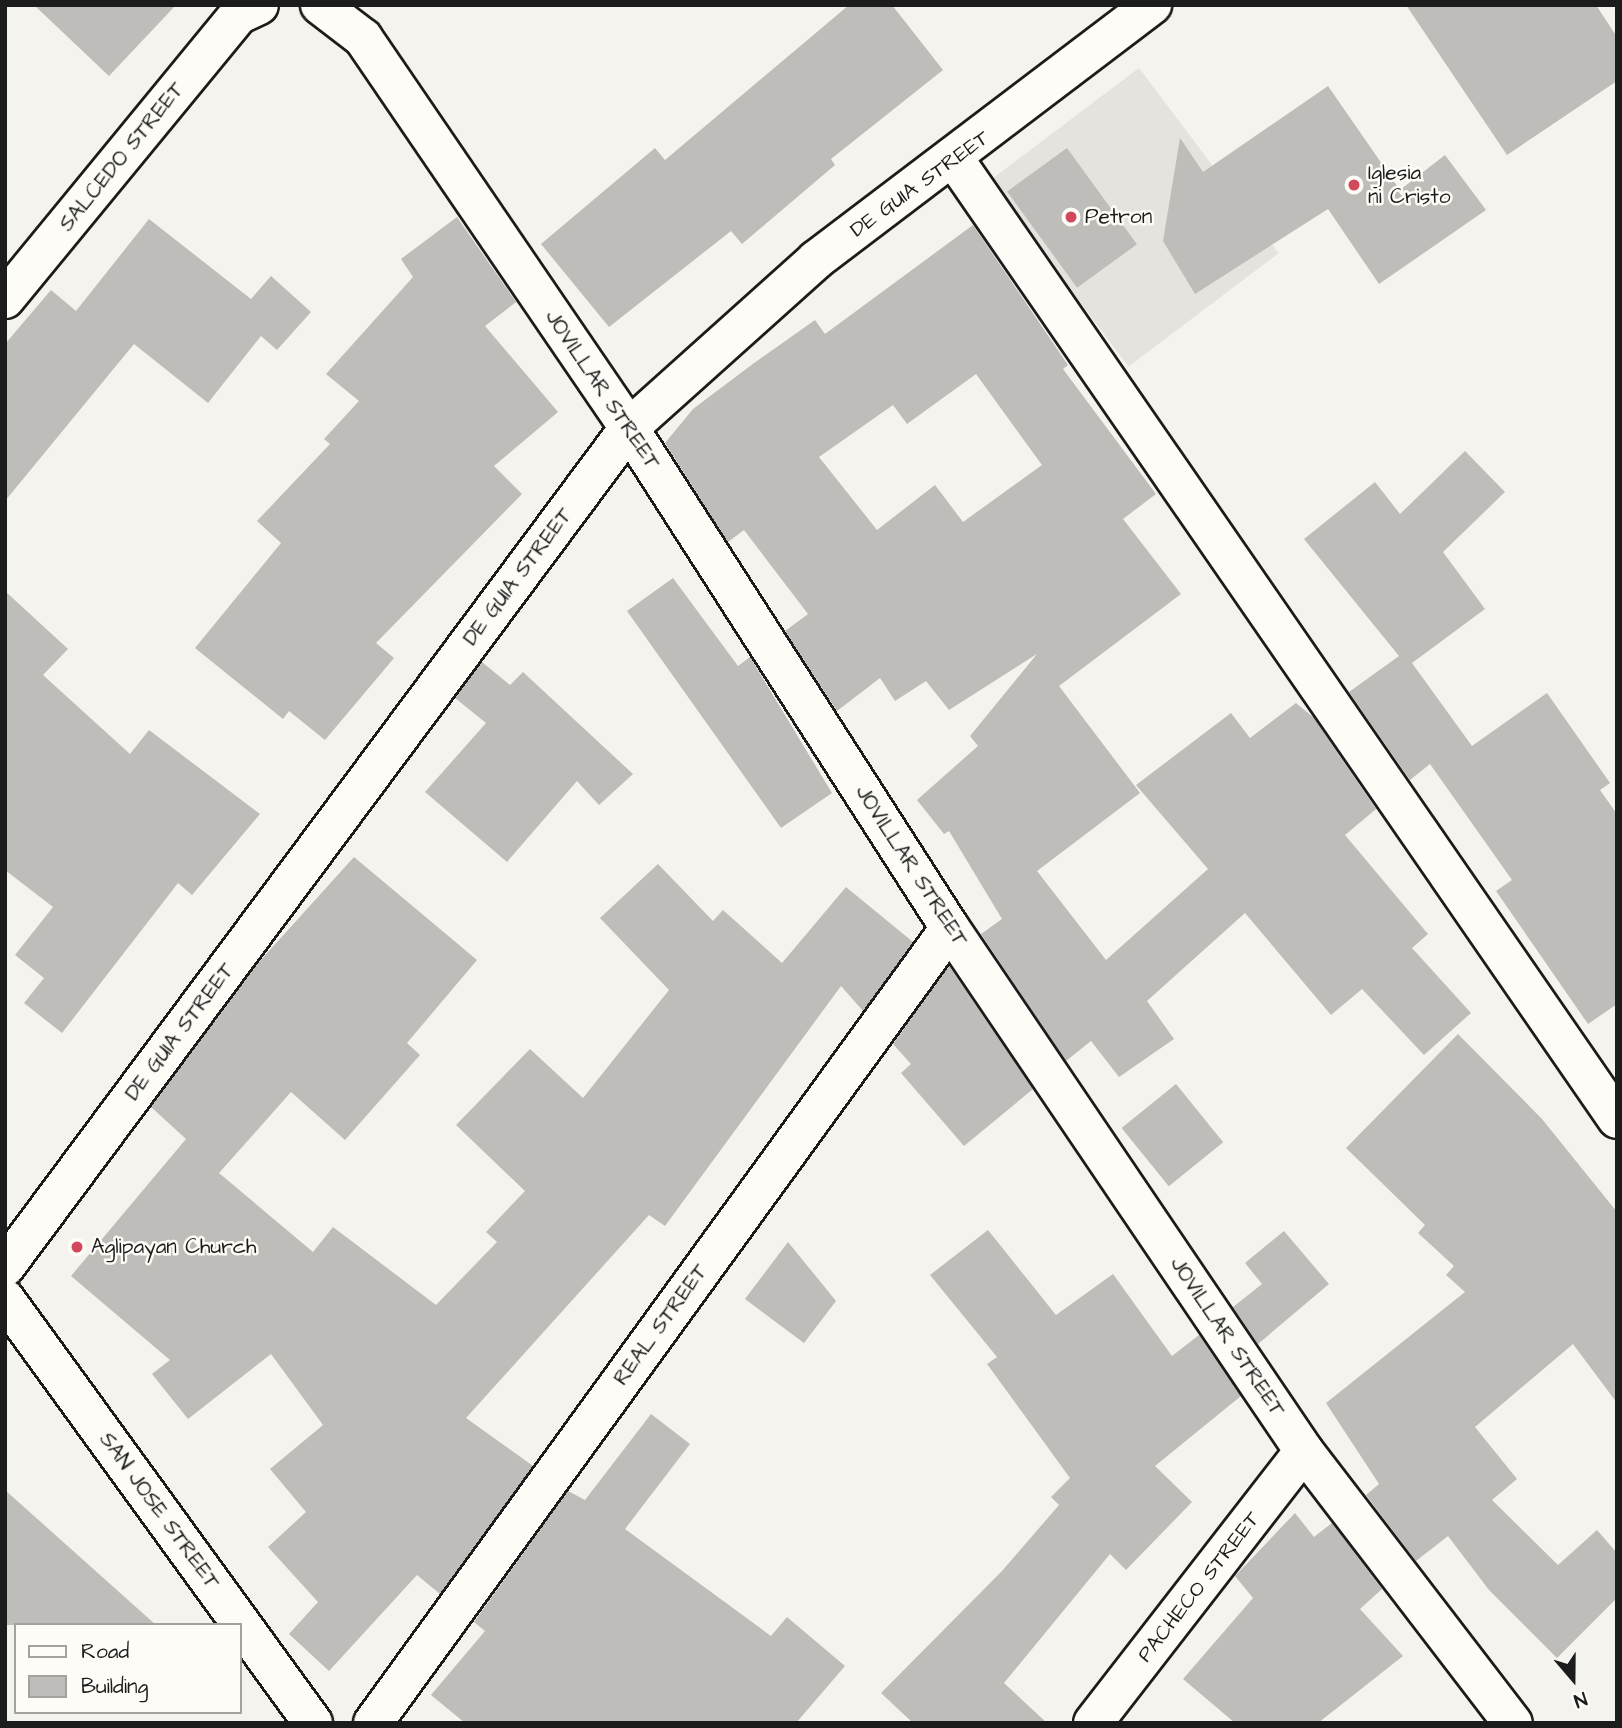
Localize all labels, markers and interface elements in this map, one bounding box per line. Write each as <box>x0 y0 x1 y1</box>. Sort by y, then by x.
street label: SALCEDO STREET <box>54 77 190 237</box>
street label: DE GUIA STREET <box>846 125 994 243</box>
place label: Iglesia ni Cristo <box>1368 160 1451 210</box>
marker: Iglesia ni Cristo <box>1346 177 1362 193</box>
place label: Petron <box>1085 204 1152 230</box>
marker: Petron <box>1063 209 1079 225</box>
street label: JOVILLAR STREET <box>539 305 665 475</box>
street label: DE GUIA STREET <box>458 503 578 651</box>
street label: JOVILLAR STREET <box>850 781 972 951</box>
street label: DE GUIA STREET <box>120 958 240 1106</box>
place label: Aglipayan Church <box>91 1234 256 1260</box>
marker: Aglipayan Church <box>69 1239 85 1255</box>
street label: JOVILLAR STREET <box>1164 1252 1290 1422</box>
street label: REAL STREET <box>609 1260 713 1390</box>
street label: SAN JOSE STREET <box>94 1428 224 1594</box>
street label: PACHECO STREET <box>1133 1507 1265 1667</box>
legend <box>14 1623 242 1714</box>
text: Road <box>81 1637 129 1666</box>
north arrow <box>1538 1644 1608 1714</box>
text: Building <box>81 1672 148 1701</box>
text: N <box>1570 1684 1591 1714</box>

